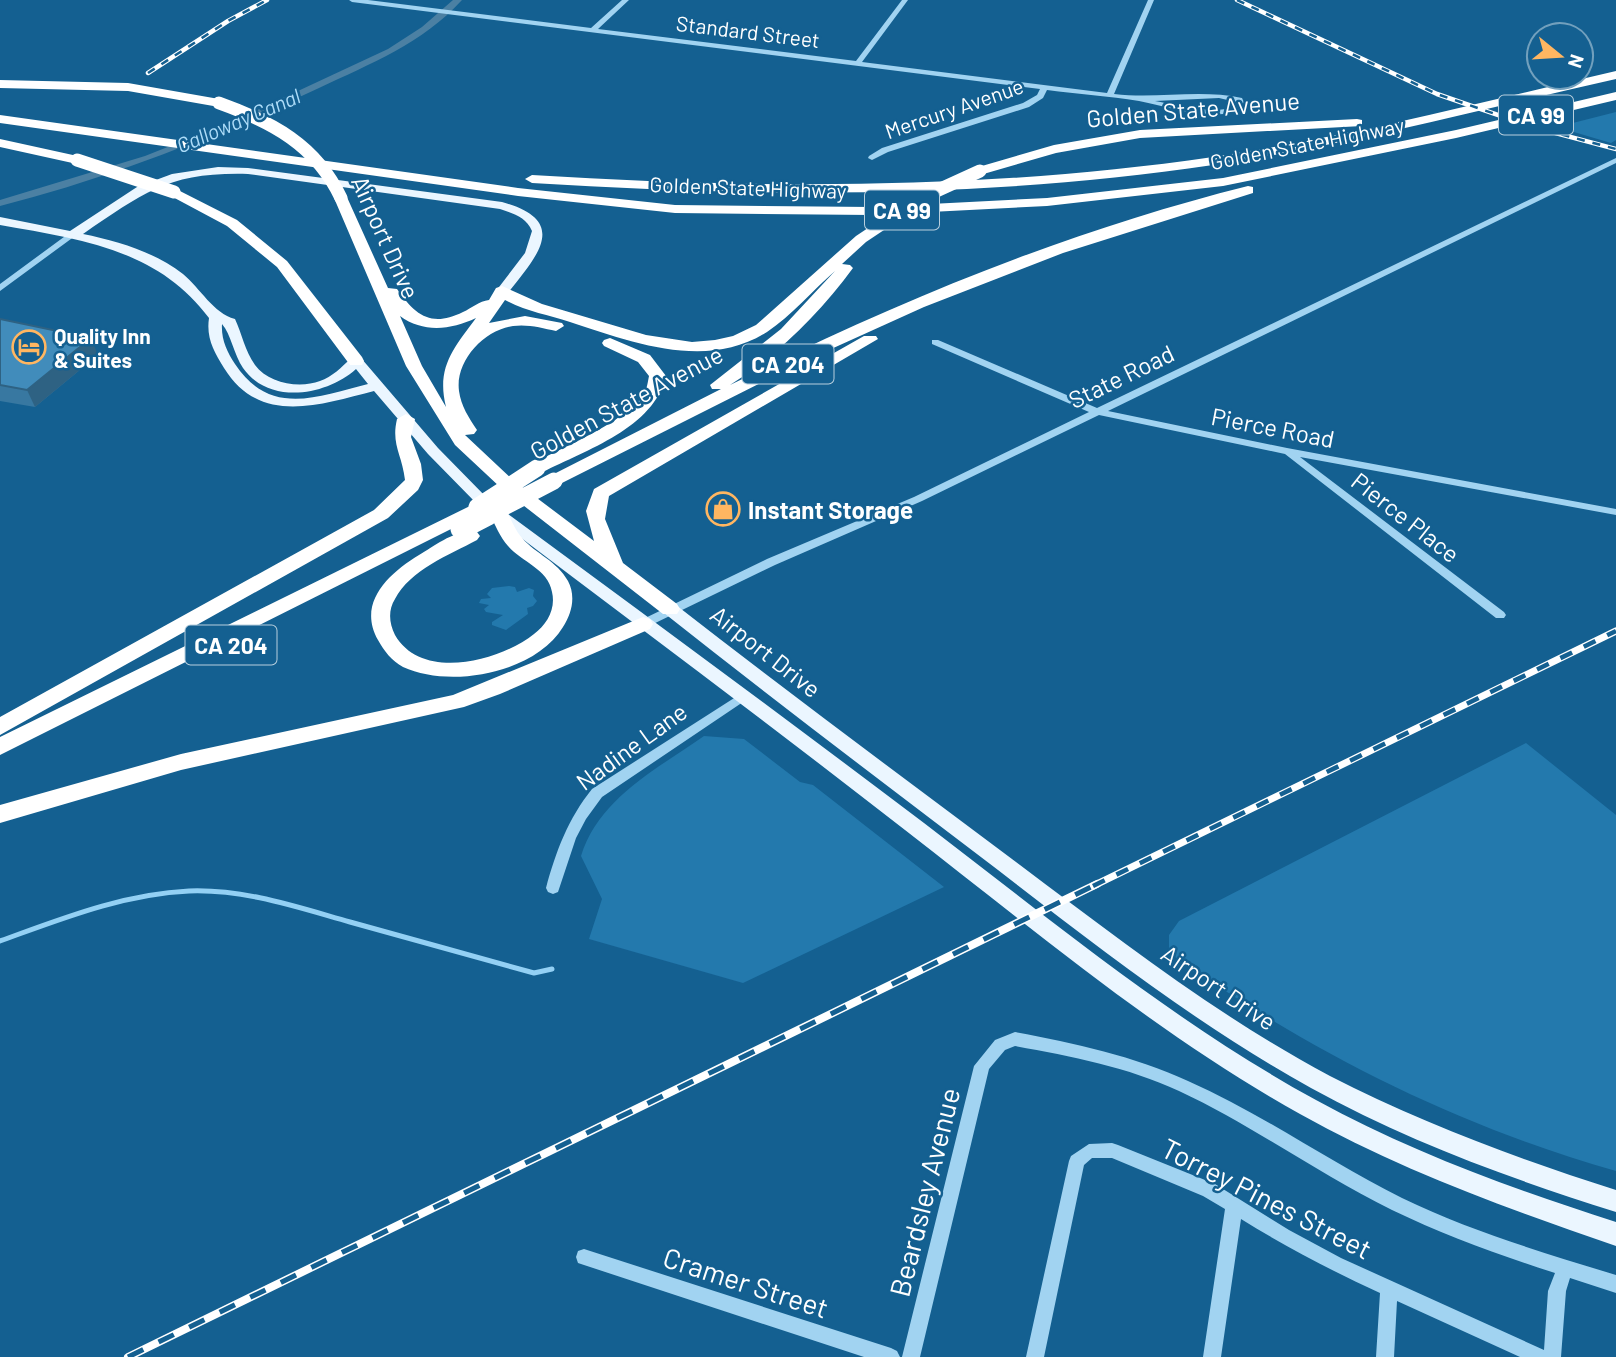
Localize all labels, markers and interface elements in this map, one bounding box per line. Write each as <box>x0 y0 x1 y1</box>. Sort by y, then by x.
street label: Standard Street <box>675 10 821 52</box>
north arrow <box>1525 21 1595 91</box>
text: N <box>1564 52 1590 71</box>
street label: Mercury Avenue <box>881 73 1027 143</box>
water label: Calloway Canal <box>172 83 304 157</box>
street label: Golden State Avenue <box>1085 85 1301 133</box>
road number: CA 99 <box>1499 96 1573 134</box>
street label: Golden State Highway <box>1208 112 1407 174</box>
street label: Airport Drive <box>346 171 426 303</box>
street label: Golden State Highway <box>649 171 847 203</box>
road number: CA 99 <box>865 190 939 230</box>
place label: Quality Inn & Suites <box>54 323 151 372</box>
hotel icon: Quality Inn & Suites <box>10 328 48 366</box>
street label: State Road <box>1063 338 1179 414</box>
street label: Golden State Avenue <box>525 339 727 465</box>
road number: CA 204 <box>742 344 834 384</box>
street label: Pierce Road <box>1209 401 1337 453</box>
street label: Pierce Place <box>1346 466 1466 568</box>
shop icon: Instant Storage <box>704 490 742 528</box>
place label: Instant Storage <box>748 495 913 524</box>
street label: Airport Drive <box>705 599 827 703</box>
road number: CA 204 <box>186 625 276 664</box>
street label: Nadine Lane <box>570 696 692 796</box>
street label: Airport Drive <box>1156 938 1282 1036</box>
street label: Beardsley Avenue <box>882 1084 966 1300</box>
street label: Torrey Pines Street <box>1156 1130 1378 1266</box>
street label: Cramer Street <box>659 1239 833 1325</box>

